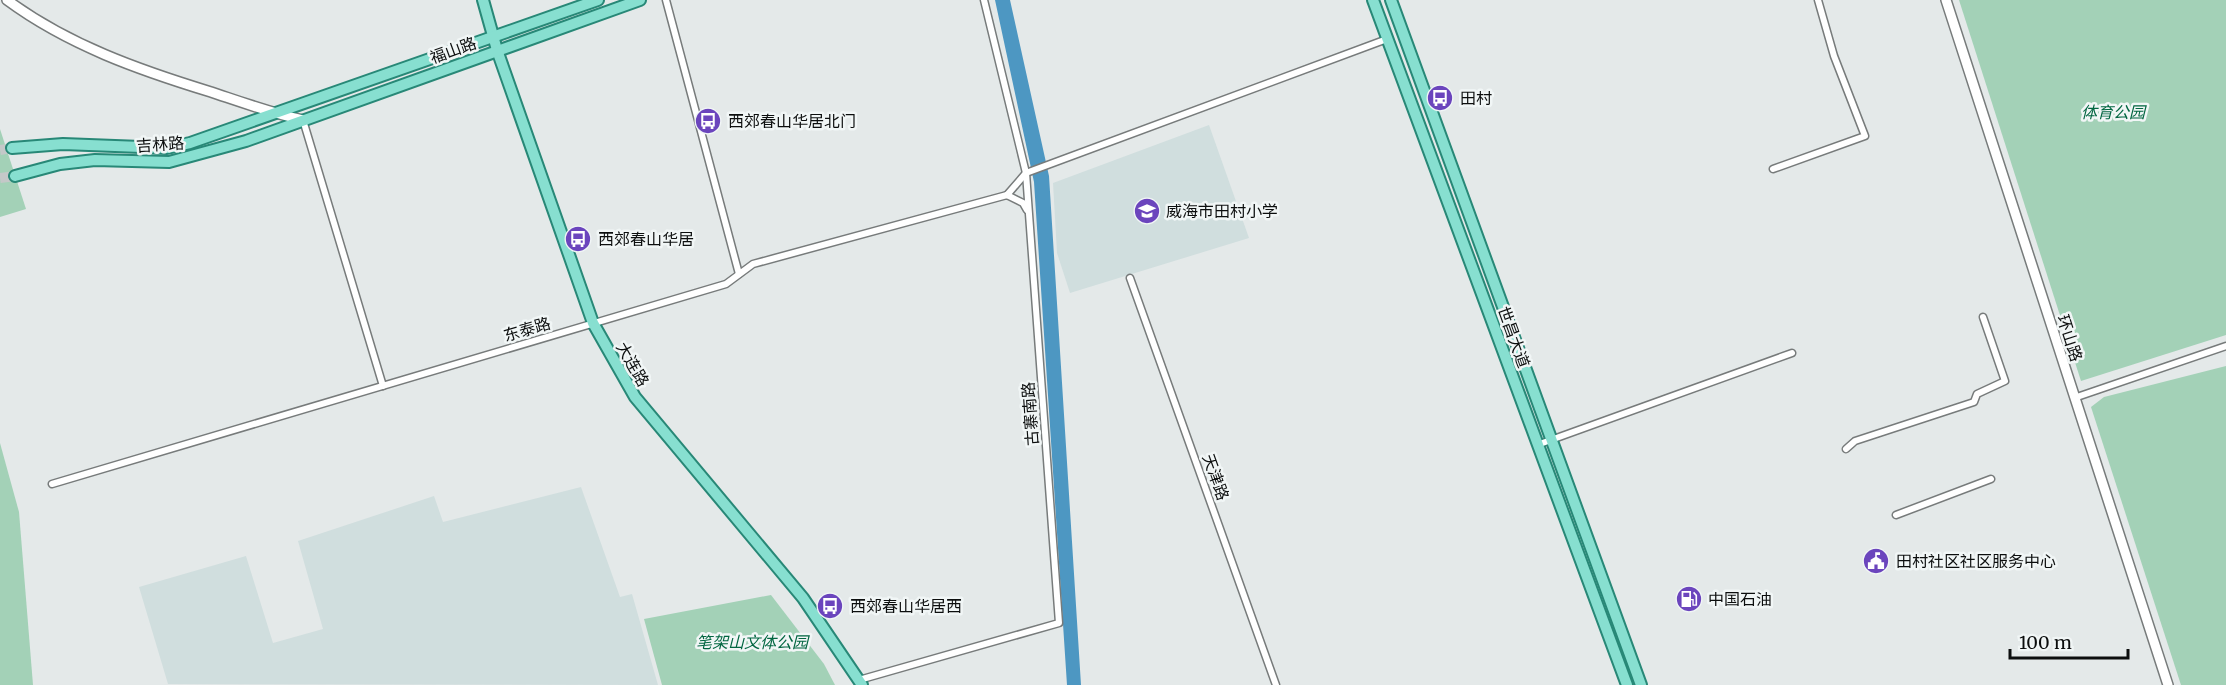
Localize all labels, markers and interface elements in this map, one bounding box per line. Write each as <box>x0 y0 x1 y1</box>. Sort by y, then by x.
street label: 福山路 <box>427 32 479 68</box>
bus stop icon: 田村 <box>1425 83 1455 113</box>
place label: 田村 <box>1460 88 1492 108</box>
park label: 体育公园 <box>2081 102 2147 122</box>
bus stop icon: 西郊春山华居北门 <box>693 106 723 136</box>
place label: 西郊春山华居北门 <box>728 111 856 131</box>
street label: 吉林路 <box>135 132 185 156</box>
school or university icon: 威海市田村小学 <box>1132 196 1162 226</box>
place label: 威海市田村小学 <box>1166 201 1278 221</box>
bus stop icon: 西郊春山华居 <box>563 224 593 254</box>
place label: 西郊春山华居 <box>598 229 694 249</box>
street label: 世昌大道 <box>1494 304 1534 370</box>
street label: 环山路 <box>2053 312 2087 364</box>
street label: 东泰路 <box>501 313 553 345</box>
street label: 大连路 <box>612 338 654 390</box>
street label: 古寨南路 <box>1018 381 1042 447</box>
street label: 天津路 <box>1198 451 1234 503</box>
public building icon: 田村社区社区服务中心 <box>1861 546 1891 576</box>
place label: 田村社区社区服务中心 <box>1896 551 2056 571</box>
fuel station icon: 中国石油 <box>1674 584 1704 614</box>
place label: 中国石油 <box>1708 589 1772 609</box>
bus stop icon: 西郊春山华居西 <box>815 591 845 621</box>
place label: 西郊春山华居西 <box>850 596 962 616</box>
scale bar <box>2010 622 2128 660</box>
text: 100 m <box>2019 631 2072 654</box>
park label: 笔架山文体公园 <box>696 632 810 652</box>

